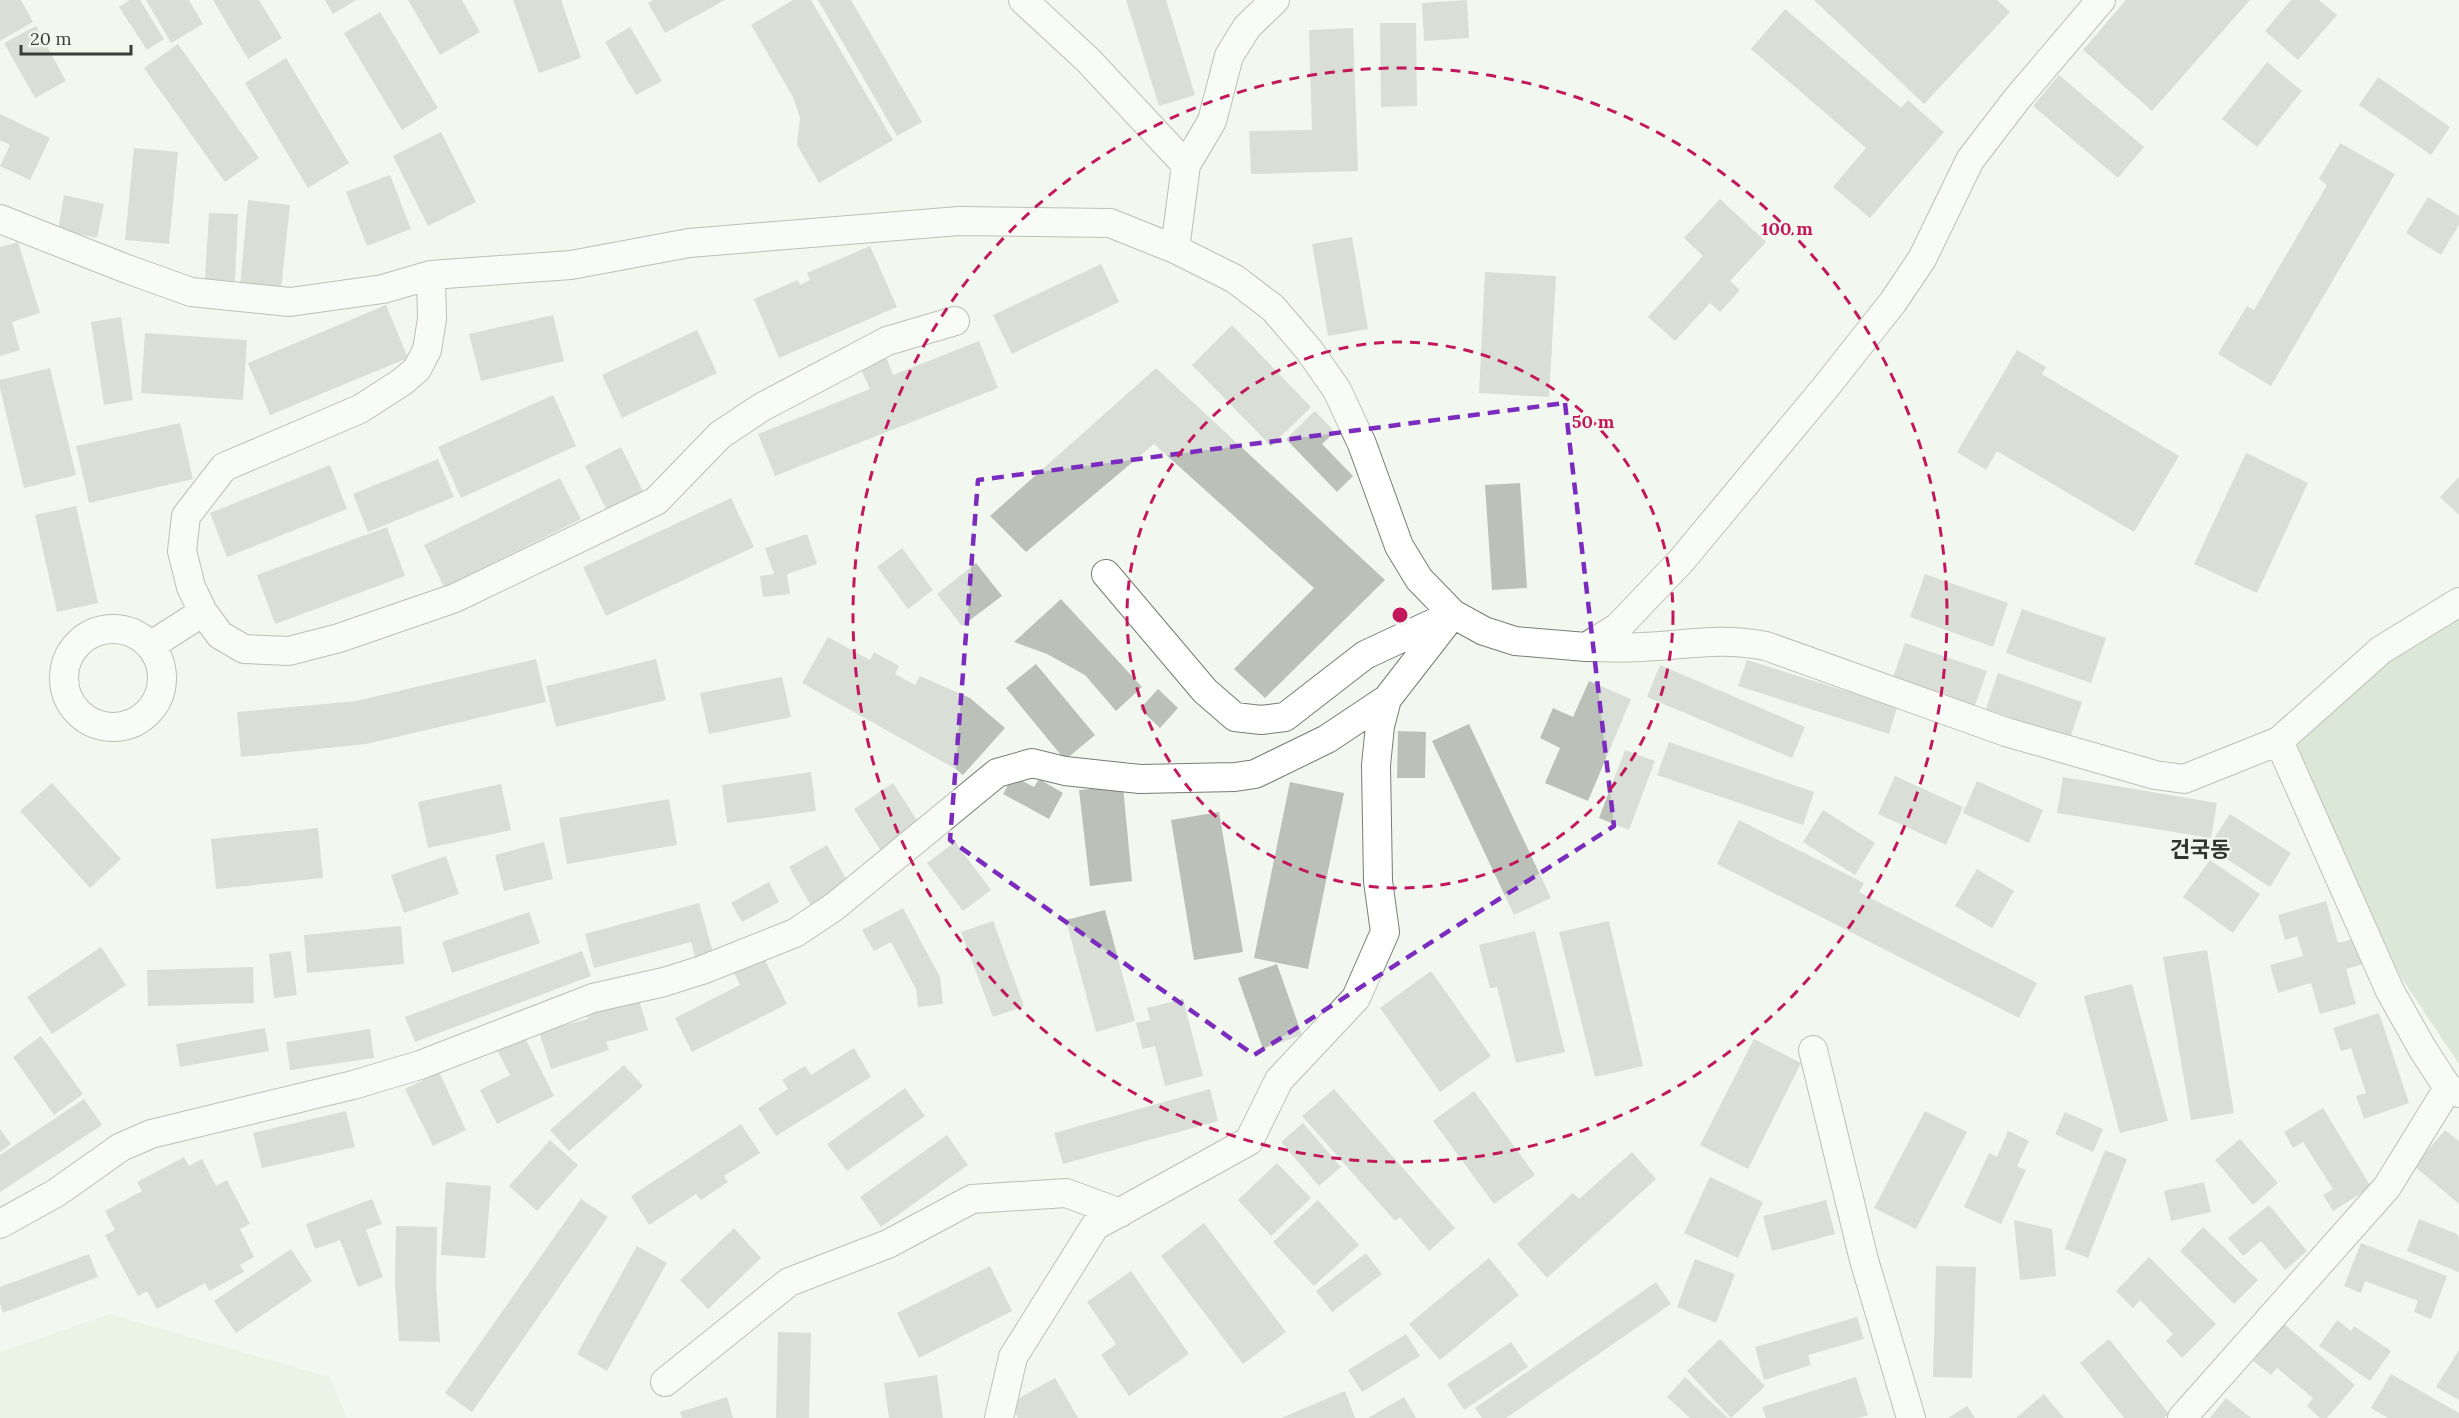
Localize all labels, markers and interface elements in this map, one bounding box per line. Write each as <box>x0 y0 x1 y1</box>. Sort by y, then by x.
scale bar <box>21 18 130 56</box>
text: 20 m <box>30 27 72 50</box>
text: 100 m <box>1761 217 1813 240</box>
text: 50 m <box>1572 410 1615 433</box>
centre of rings <box>1390 605 1410 625</box>
district label: 건국동 <box>2170 835 2230 863</box>

